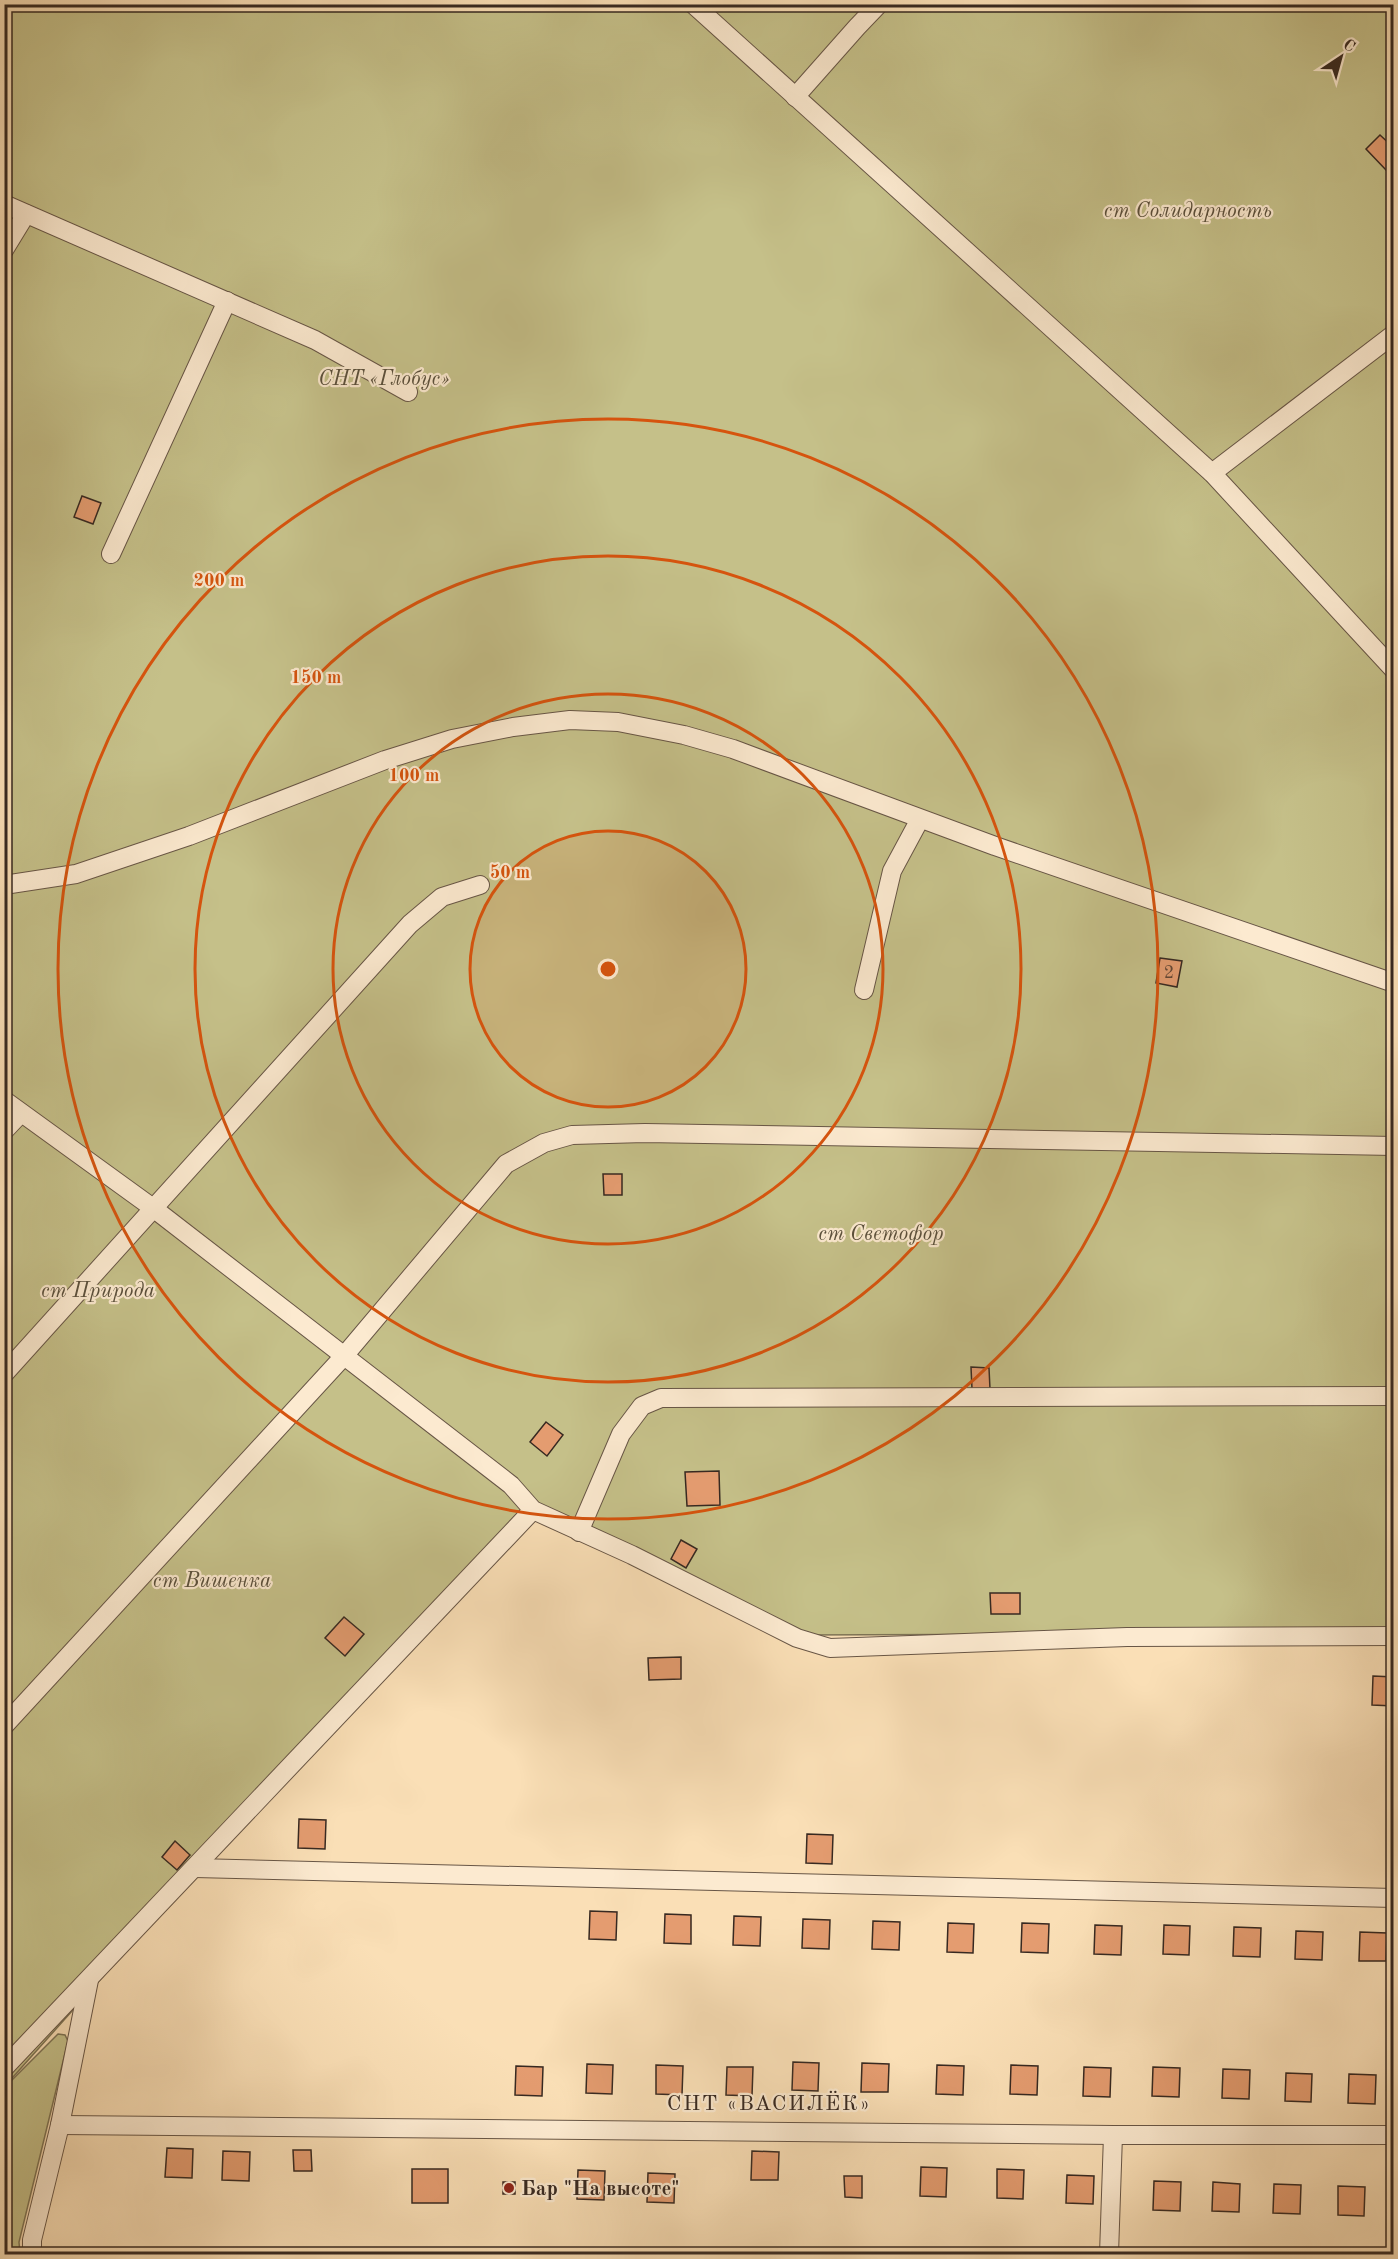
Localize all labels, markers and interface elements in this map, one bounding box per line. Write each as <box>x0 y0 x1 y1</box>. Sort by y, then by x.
north arrow <box>1311 27 1371 87</box>
text: С <box>1340 37 1358 56</box>
park label: ст Солидарность <box>1104 201 1272 222</box>
park label: СНТ «Глобус» <box>318 369 450 390</box>
text: 200 m <box>194 572 244 590</box>
text: 150 m <box>291 669 341 687</box>
text: 100 m <box>389 767 439 785</box>
text: 50 m <box>490 864 530 882</box>
centre of rings <box>598 959 618 979</box>
house number: 2 <box>1164 964 1174 982</box>
park label: ст Светофор <box>818 1224 944 1245</box>
park label: ст Природа <box>41 1281 155 1302</box>
park label: ст Вишенка <box>153 1571 271 1592</box>
district label: СНТ «ВАСИЛЁК» <box>667 2090 871 2115</box>
place label: Бар "На высоте" <box>521 2179 680 2200</box>
marker: Бар "На высоте" <box>502 2181 516 2195</box>

